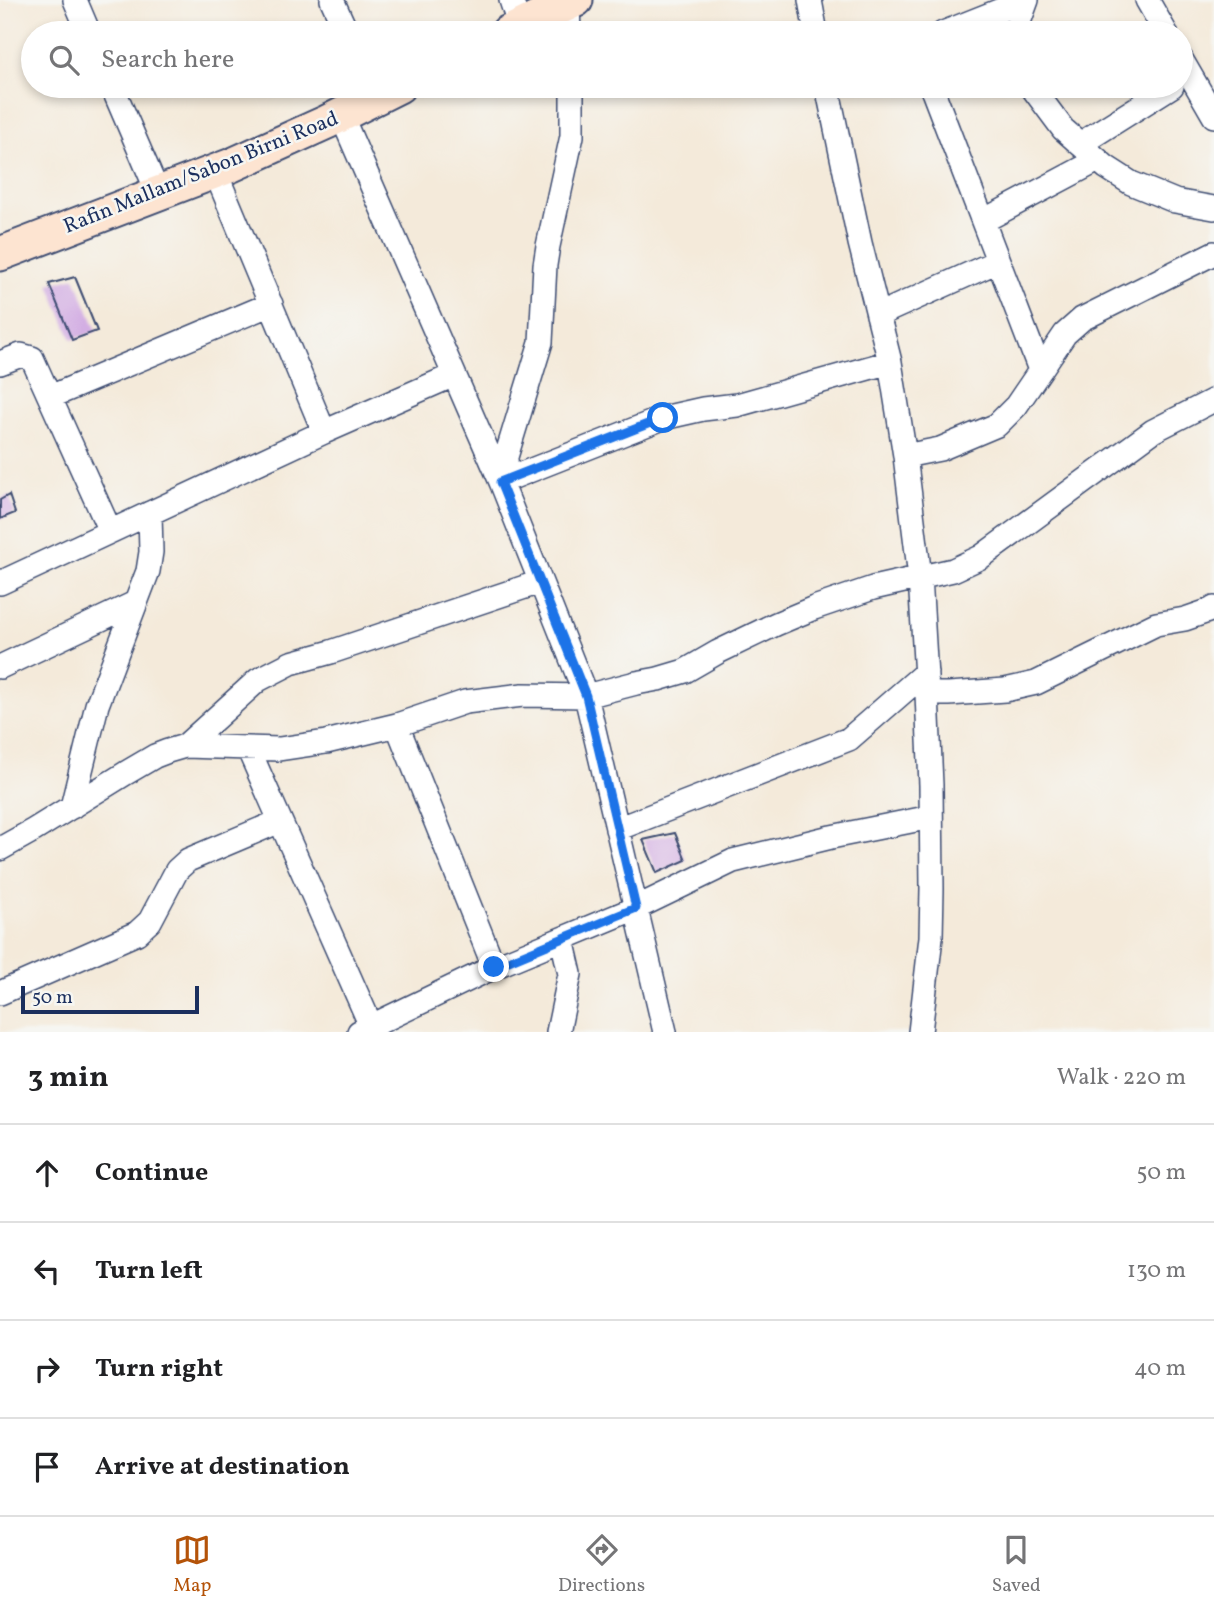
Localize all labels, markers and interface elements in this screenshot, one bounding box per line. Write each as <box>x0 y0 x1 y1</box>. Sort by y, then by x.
search box <box>21 21 1193 98</box>
icon: search <box>45 41 83 79</box>
text: Search here <box>101 42 234 78</box>
street label: Rafin Mallam/Sabon Birni Road <box>59 104 343 242</box>
route start <box>647 402 678 433</box>
route end <box>478 951 509 982</box>
scale bar <box>21 983 200 1015</box>
text: 50 m <box>32 985 73 1011</box>
text: 3 min <box>28 1057 109 1099</box>
text: Walk · 220 m <box>1057 1062 1186 1094</box>
icon: ahead <box>28 1154 66 1192</box>
text: Continue <box>95 1155 208 1191</box>
text: 50 m <box>1137 1157 1186 1189</box>
icon: left <box>28 1252 66 1290</box>
text: Turn left <box>95 1253 203 1289</box>
text: 130 m <box>1127 1255 1186 1287</box>
icon: right <box>28 1350 66 1388</box>
text: Turn right <box>95 1351 223 1387</box>
text: 40 m <box>1134 1353 1186 1385</box>
icon: arrive <box>28 1448 66 1486</box>
text: Arrive at destination <box>95 1449 350 1485</box>
tab: Map <box>173 1531 211 1599</box>
tab: Directions <box>558 1531 645 1599</box>
tab: Saved <box>992 1531 1041 1599</box>

